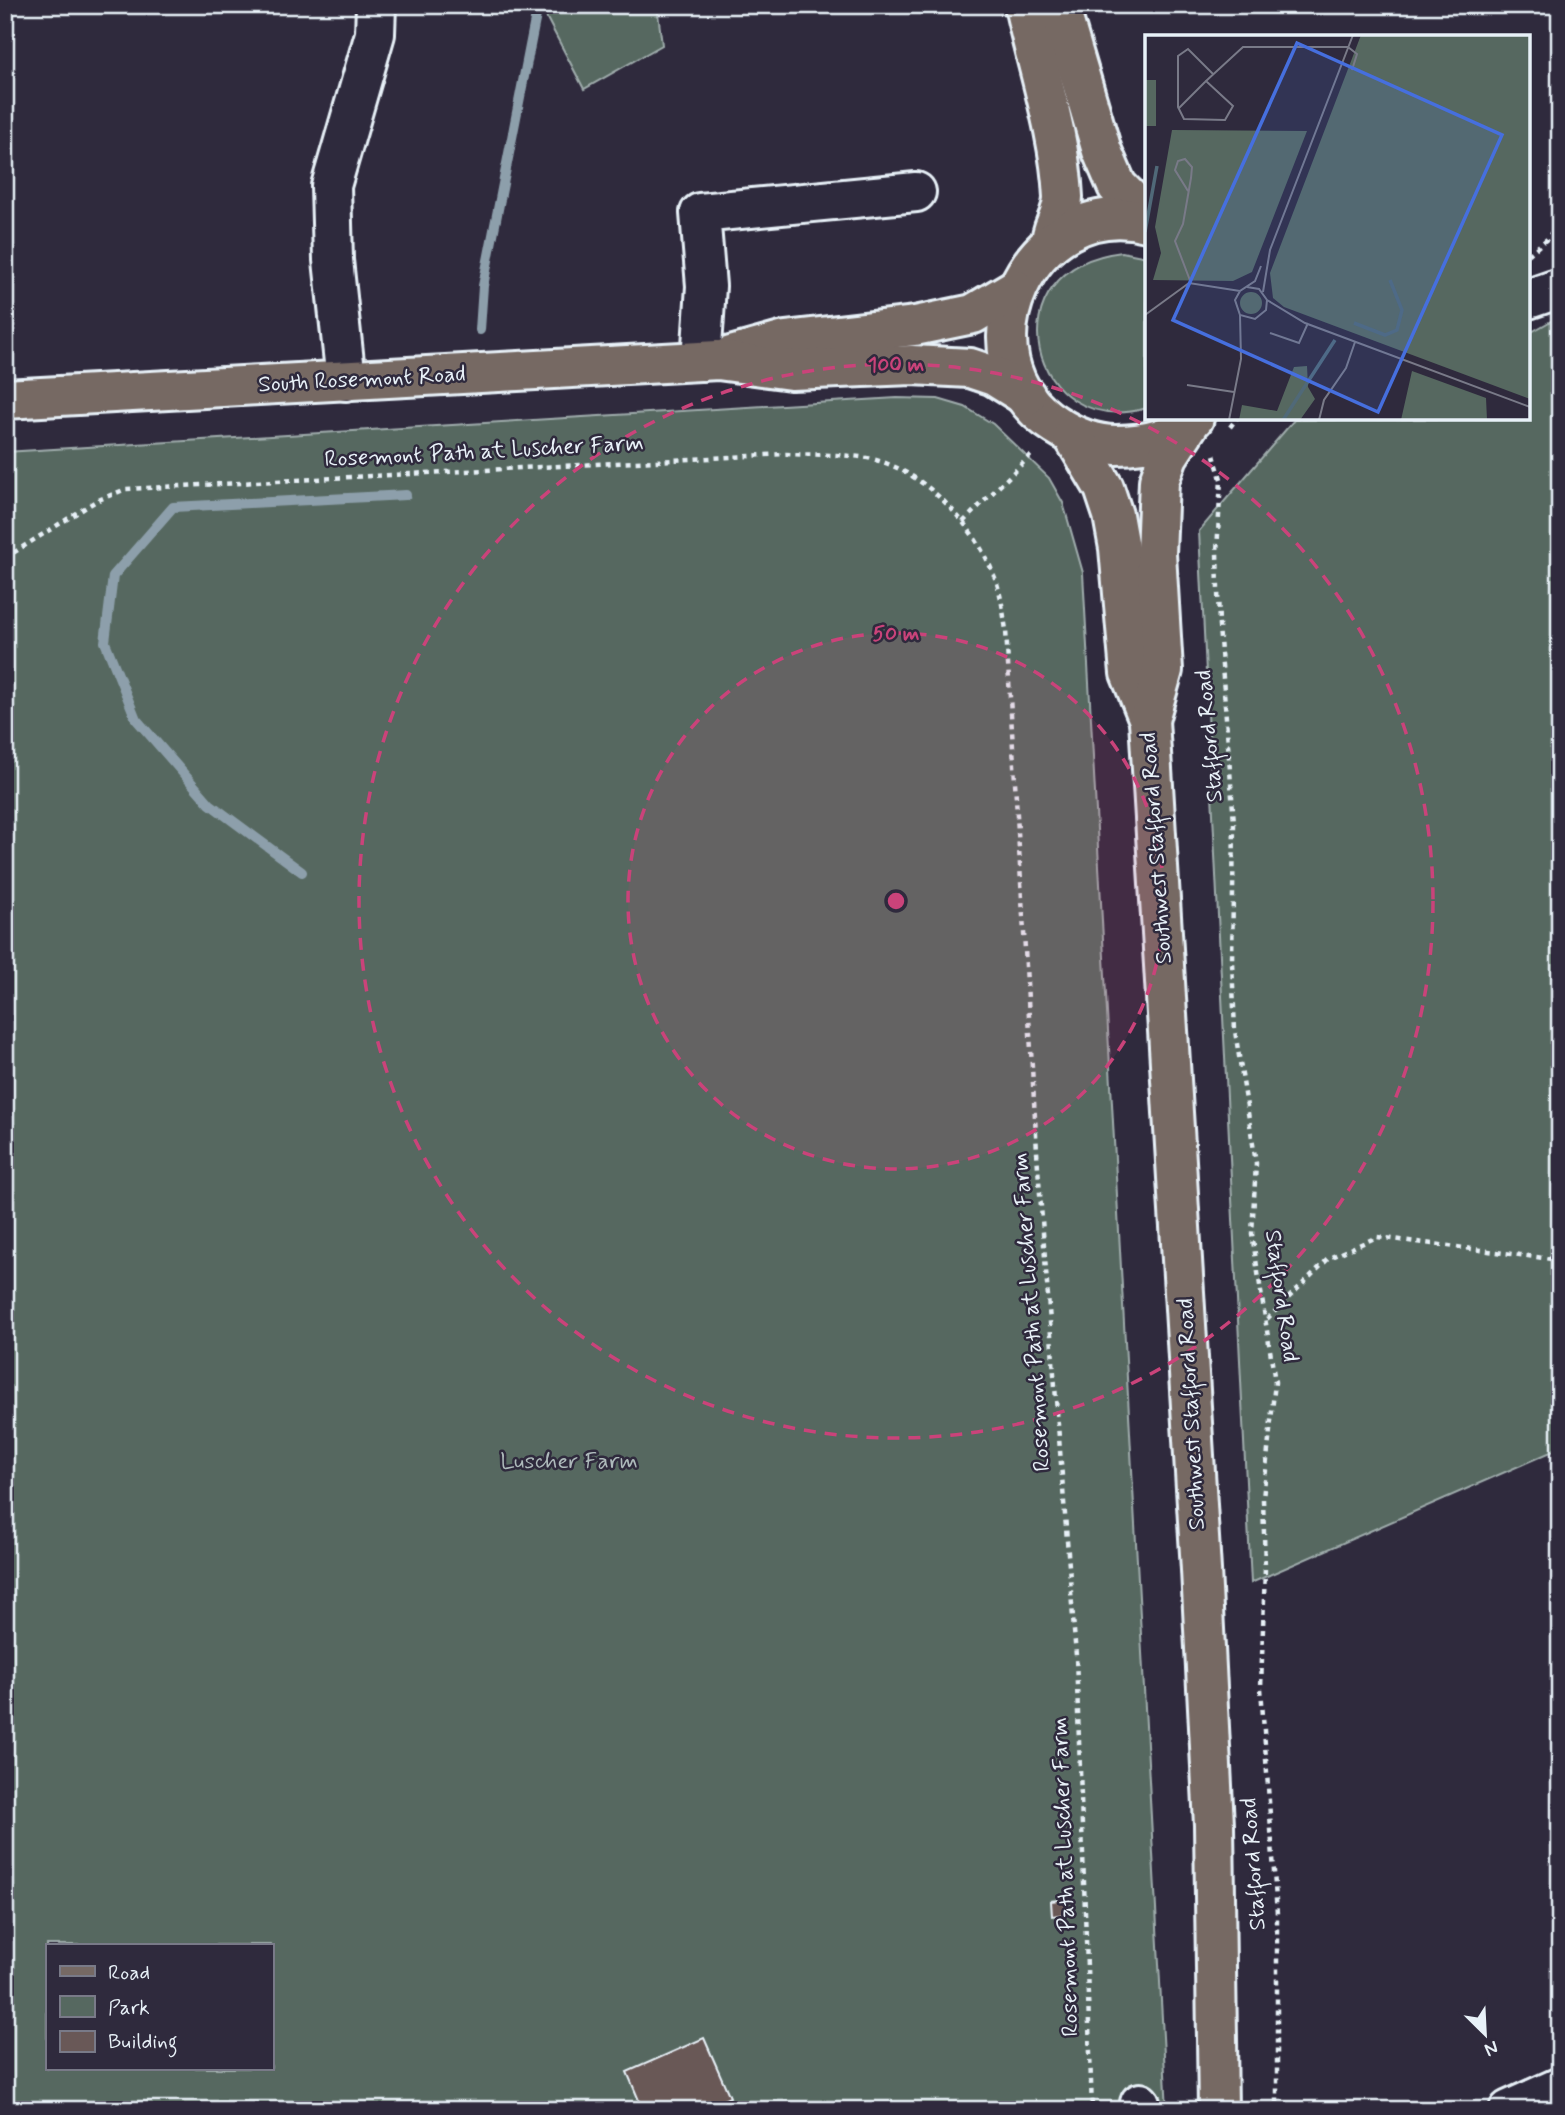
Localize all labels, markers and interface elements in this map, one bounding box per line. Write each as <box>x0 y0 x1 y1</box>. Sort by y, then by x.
inset map <box>1145 35 1530 420</box>
text: 100 m <box>868 351 924 379</box>
street label: South Rosemont Road <box>258 360 466 400</box>
street label: Rosemont Path at Luscher Farm <box>324 429 644 475</box>
text: 50 m <box>873 620 920 648</box>
street label: Stafford Road <box>1189 668 1232 804</box>
street label: Southwest Stafford Road <box>1134 731 1181 965</box>
centre of rings <box>884 889 908 913</box>
street label: Rosemont Path at Luscher Farm <box>1006 1151 1058 1473</box>
street label: Stafford Road <box>1256 1228 1305 1364</box>
street label: Southwest Stafford Road <box>1171 1297 1214 1531</box>
park label: Luscher Farm <box>500 1447 638 1477</box>
street label: Rosemont Path at Luscher Farm <box>1045 1717 1087 2037</box>
street label: Stafford Road <box>1234 1797 1275 1931</box>
legend <box>46 1944 273 2070</box>
text: Road <box>108 1959 150 1987</box>
text: Park <box>108 1994 150 2022</box>
north arrow <box>1450 2000 1520 2070</box>
text: Building <box>108 2028 178 2058</box>
text: N <box>1480 2034 1502 2062</box>

